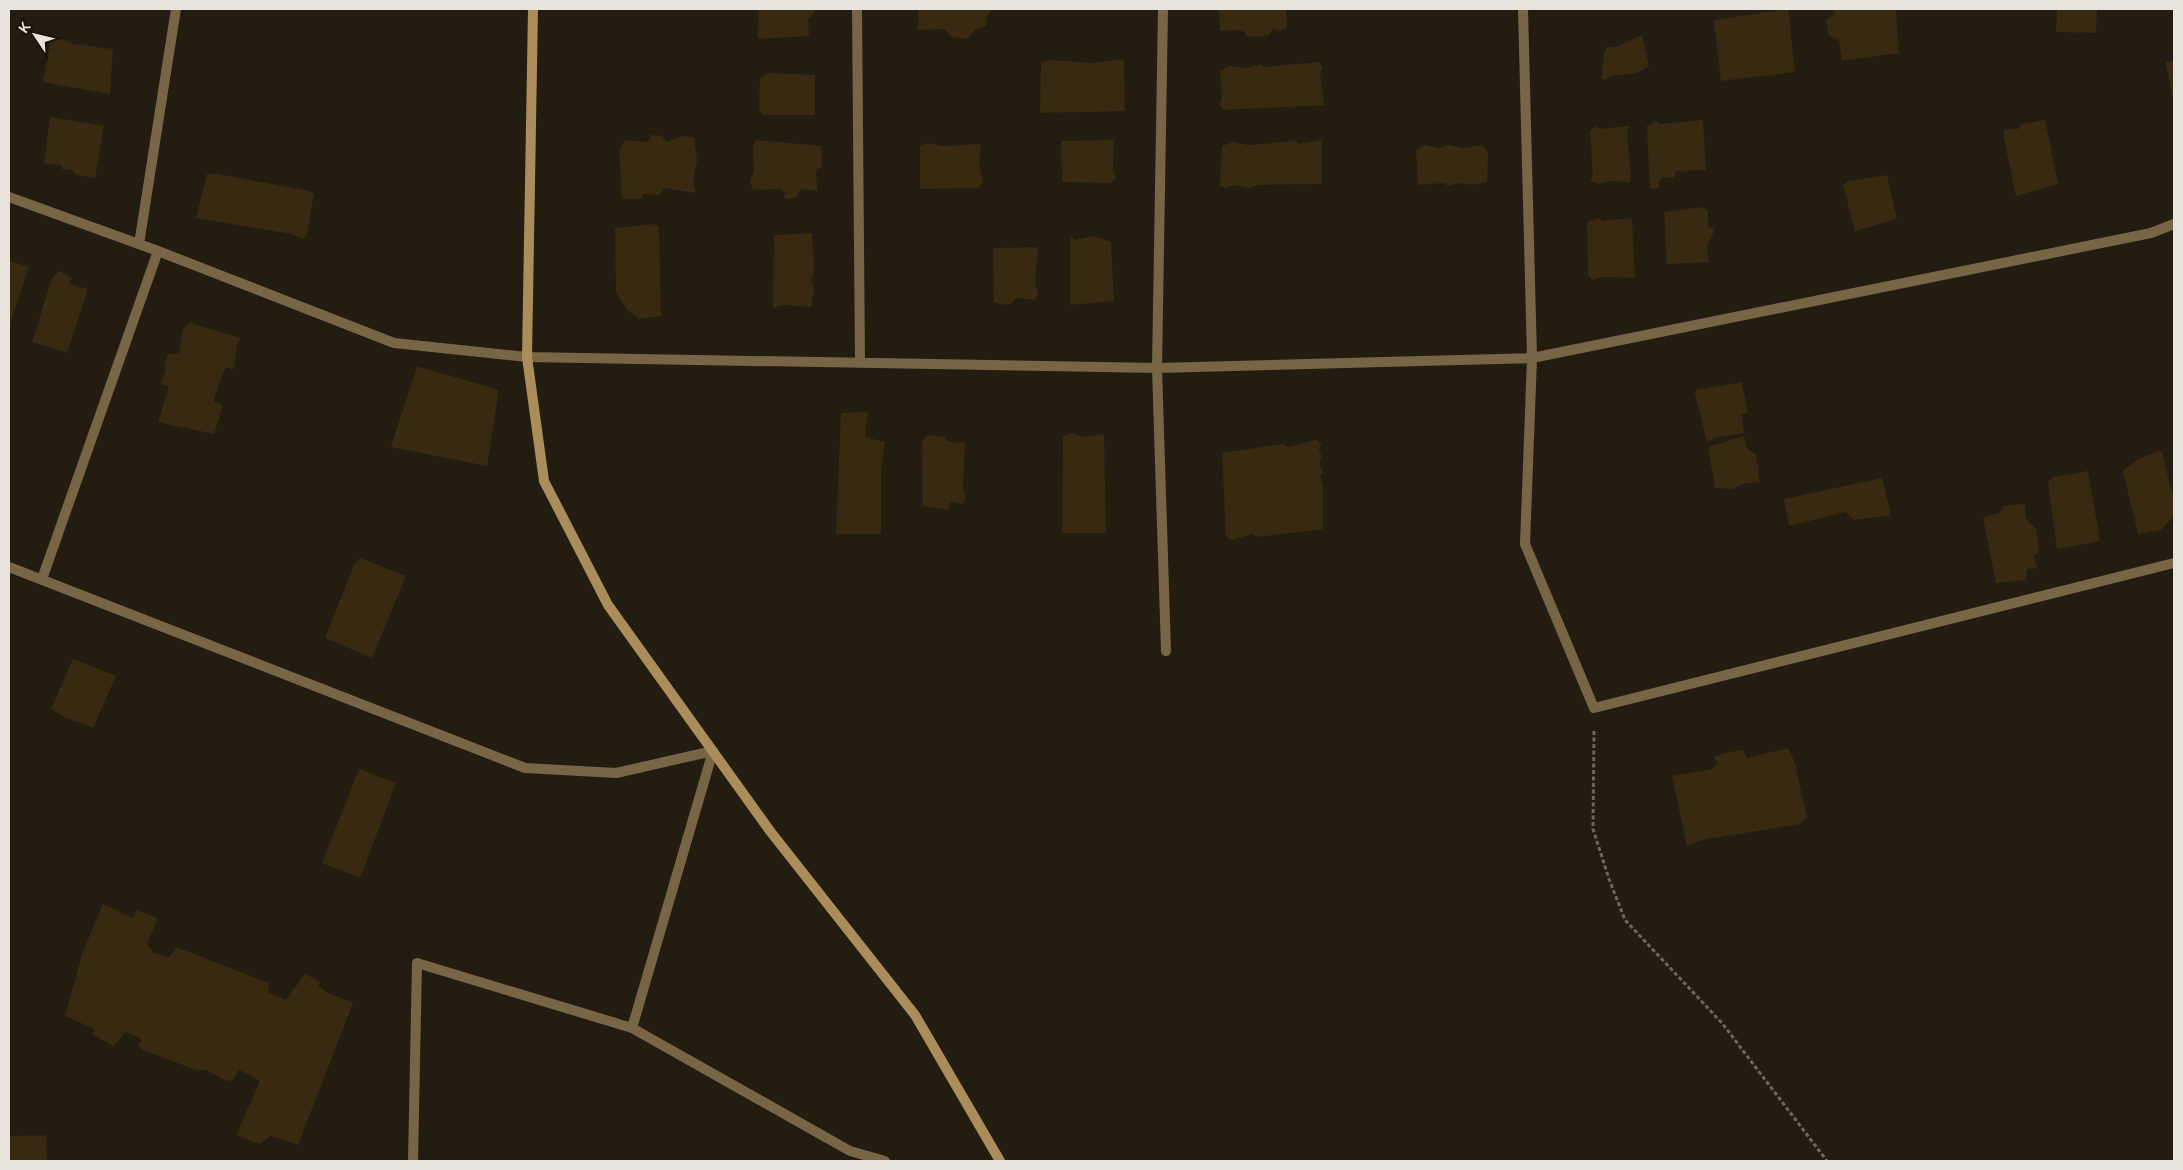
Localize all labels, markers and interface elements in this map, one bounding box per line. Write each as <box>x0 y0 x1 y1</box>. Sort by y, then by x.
north arrow <box>10 10 60 60</box>
text: K <box>15 19 34 36</box>

